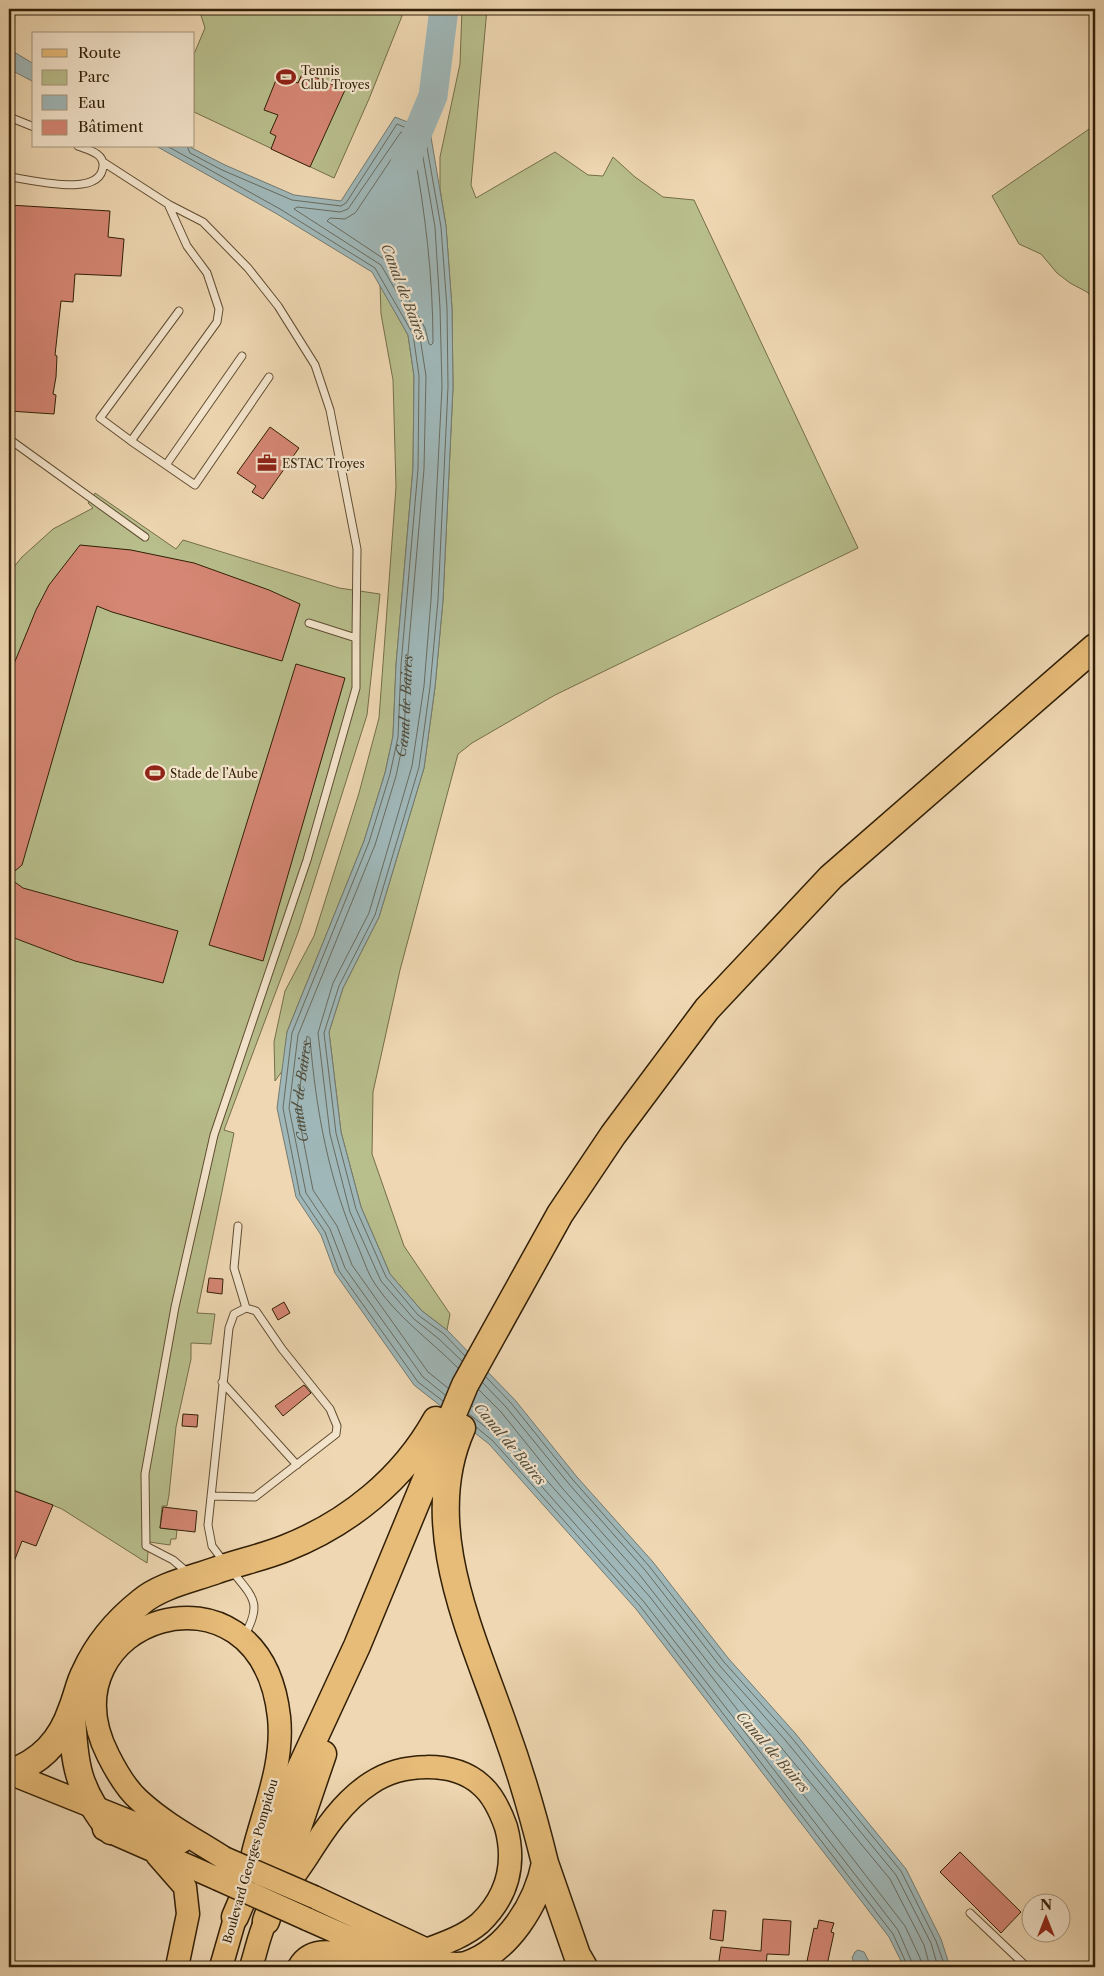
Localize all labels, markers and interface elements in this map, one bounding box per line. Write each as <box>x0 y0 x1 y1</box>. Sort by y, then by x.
legend <box>32 32 195 148</box>
text: Route <box>78 43 121 62</box>
place label: Tennis Club Troyes <box>301 63 370 92</box>
sports icon: Tennis Club Troyes <box>275 66 297 88</box>
text: Parc <box>78 67 110 86</box>
text: Eau <box>78 93 106 112</box>
text: Bâtiment <box>78 117 144 136</box>
water label: Canal de Baires <box>377 241 431 344</box>
office icon: ESTAC Troyes <box>256 452 278 474</box>
place label: ESTAC Troyes <box>282 456 365 471</box>
water label: Canal de Baires <box>391 653 417 758</box>
sports icon: Stade de l’Aube <box>144 762 166 784</box>
place label: Stade de l’Aube <box>170 766 258 781</box>
water label: Canal de Baires <box>288 1039 315 1144</box>
water label: Canal de Baires <box>470 1399 550 1490</box>
water label: Canal de Baires <box>733 1707 814 1797</box>
street label: Boulevard Georges Pompidou <box>219 1776 281 1945</box>
north arrow <box>1022 1894 1072 1944</box>
text: N <box>1040 1896 1052 1914</box>

